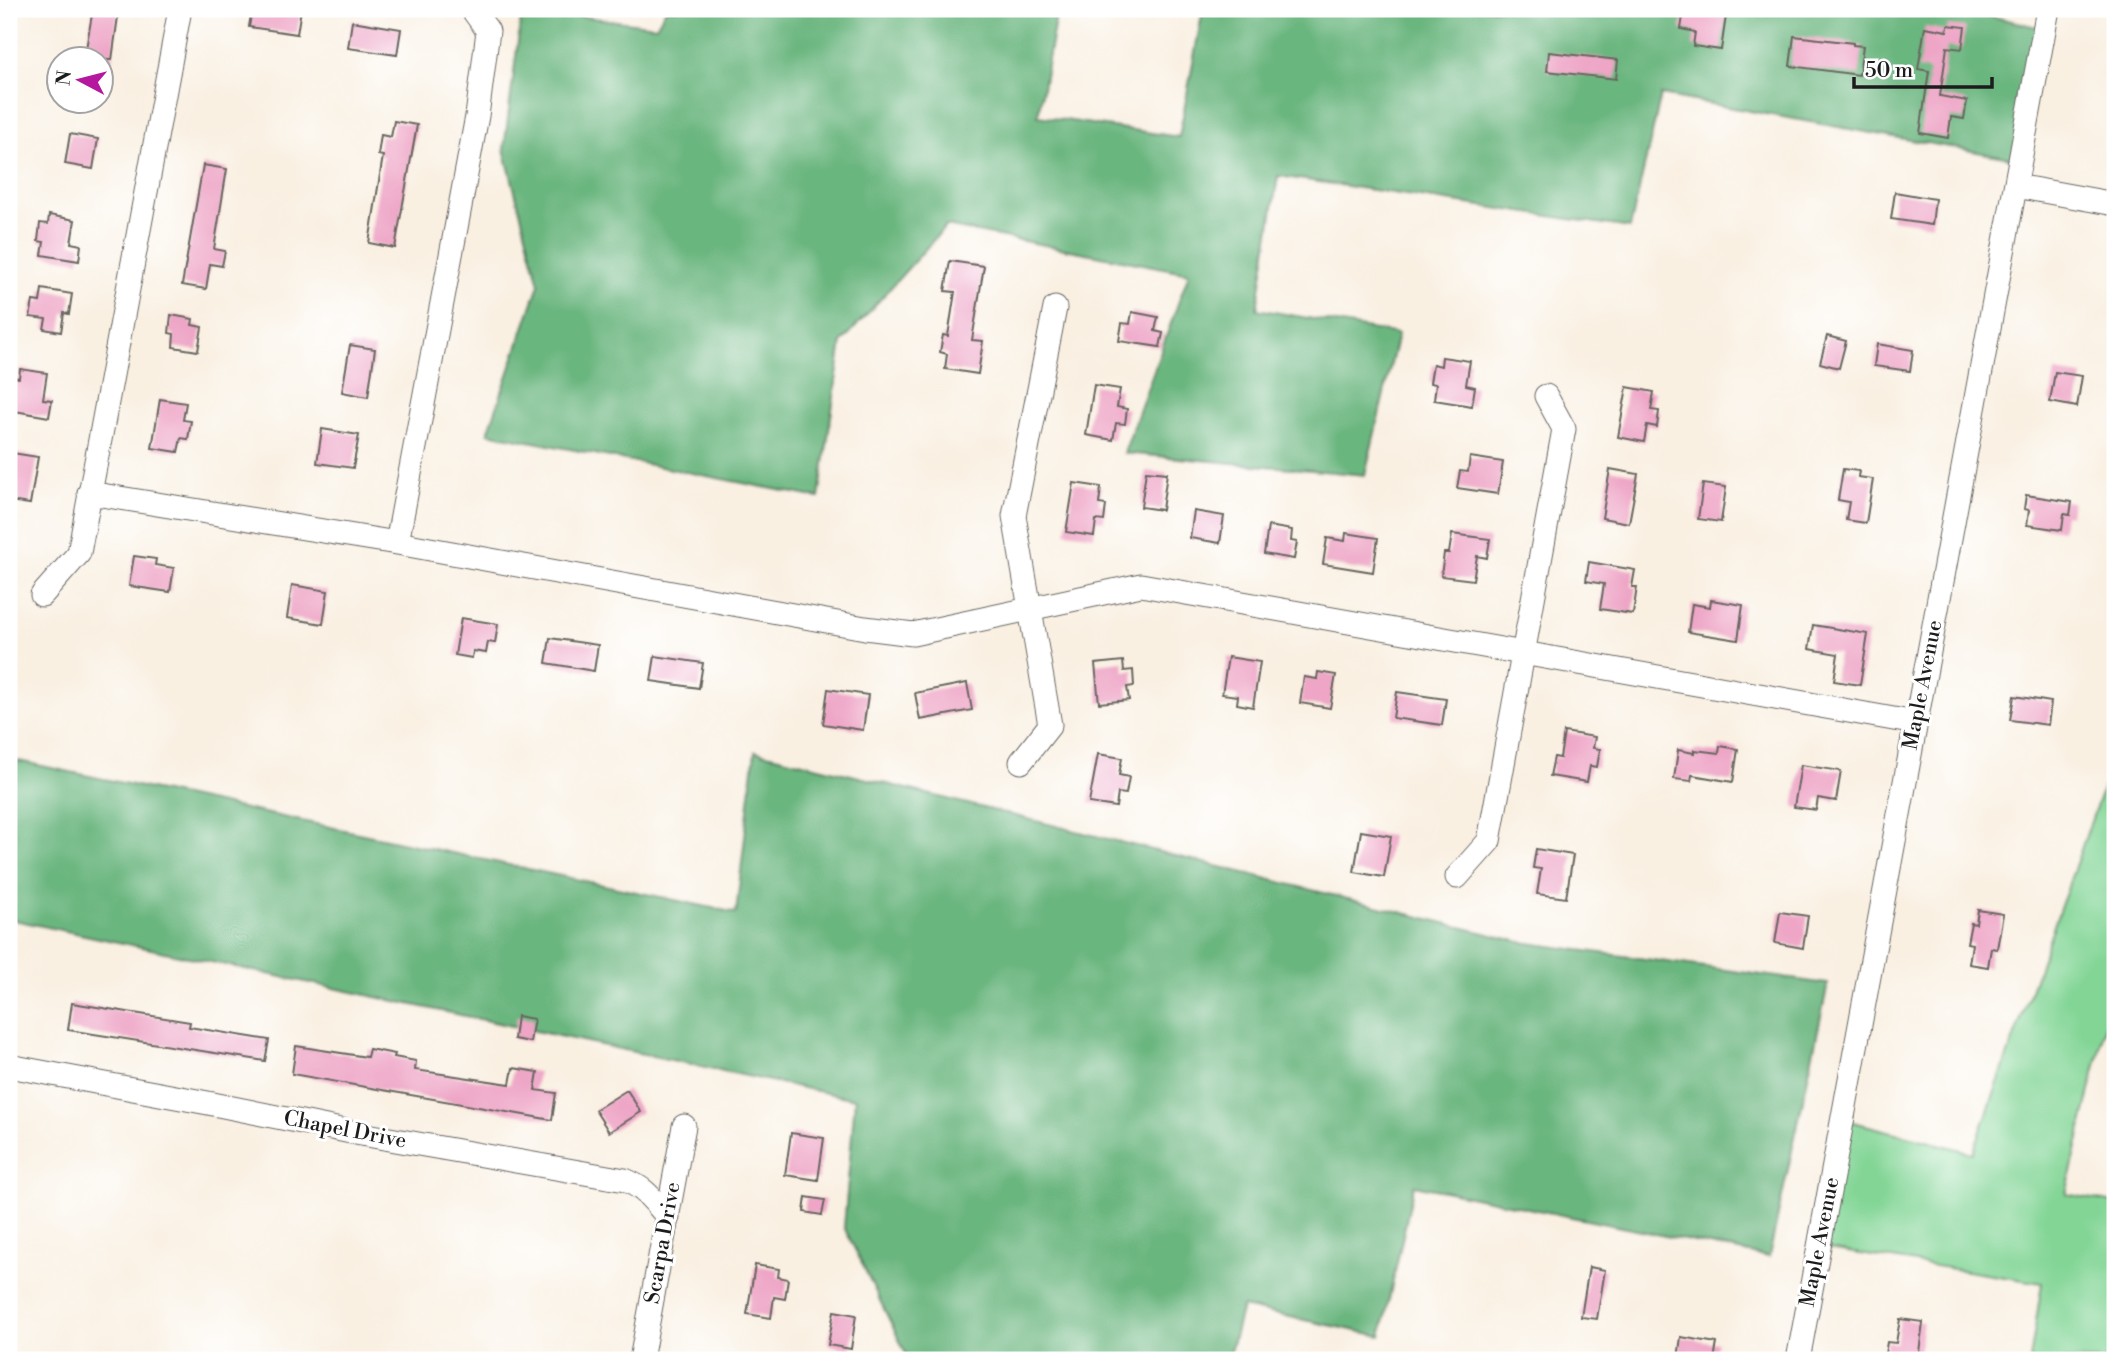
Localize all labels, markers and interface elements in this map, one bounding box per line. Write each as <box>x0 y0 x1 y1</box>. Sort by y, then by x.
north arrow <box>46 46 116 116</box>
scale bar <box>1854 46 1993 90</box>
text: 50 m <box>1865 58 1913 84</box>
text: N <box>51 69 77 87</box>
street label: Maple Avenue <box>1898 618 1948 752</box>
street label: Chapel Drive <box>281 1105 409 1155</box>
street label: Maple Avenue <box>1795 1175 1845 1309</box>
street label: Scarpa Drive <box>639 1180 687 1306</box>

